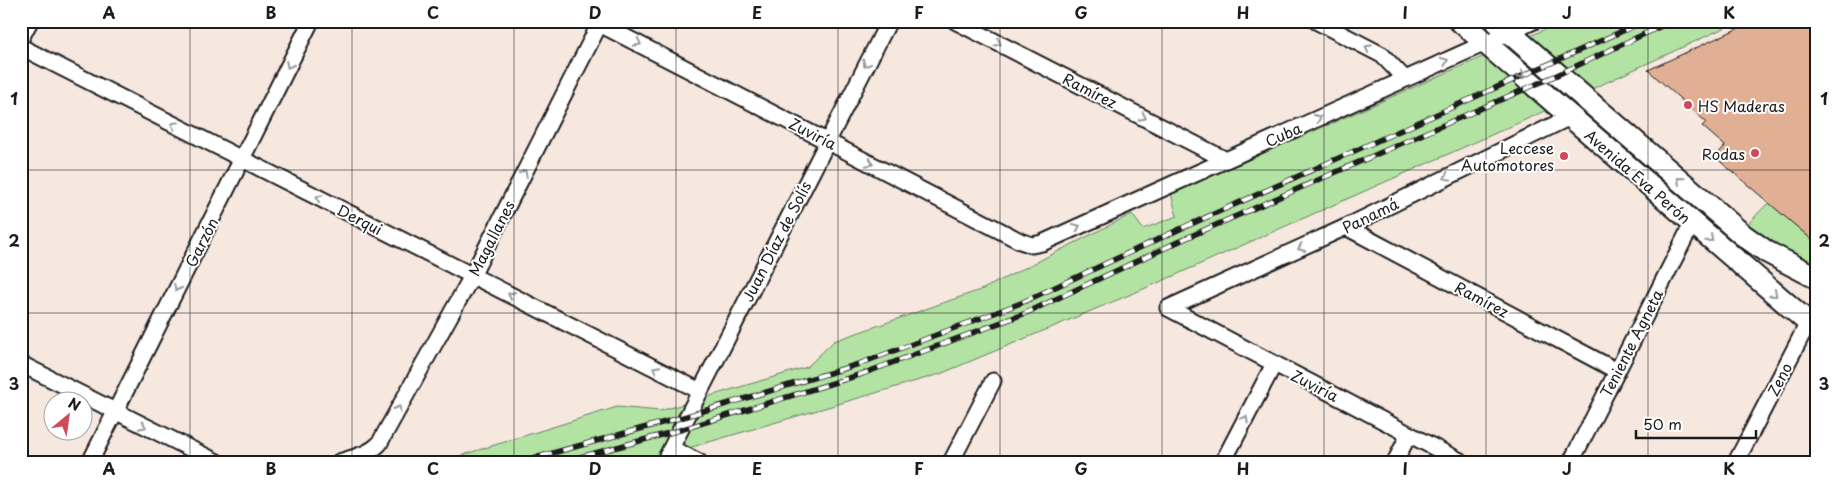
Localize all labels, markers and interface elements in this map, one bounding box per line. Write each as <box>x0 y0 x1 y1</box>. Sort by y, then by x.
text: A <box>103 0 116 24</box>
text: B <box>266 0 277 24</box>
text: C <box>427 0 439 24</box>
text: D <box>589 0 601 24</box>
text: E <box>752 0 762 24</box>
text: F <box>914 0 924 24</box>
text: G <box>1074 0 1088 24</box>
text: H <box>1237 0 1249 24</box>
text: I <box>1402 0 1408 24</box>
text: J <box>1562 0 1572 24</box>
text: K <box>1723 0 1735 24</box>
one-way arrow <box>633 37 642 47</box>
one-way arrow <box>993 37 1002 47</box>
one-way arrow <box>1365 44 1374 54</box>
one-way arrow <box>1440 57 1449 67</box>
one-way arrow <box>862 59 872 68</box>
one-way arrow <box>285 60 295 69</box>
street label: Ramírez <box>1059 67 1121 113</box>
one-way arrow <box>1516 69 1525 78</box>
text: 1 <box>10 86 18 110</box>
text: 1 <box>1820 86 1828 110</box>
place label: HS Maderas <box>1698 94 1785 117</box>
marker: HS Maderas <box>1682 99 1694 111</box>
street label: Zuviría <box>785 111 841 155</box>
one-way arrow <box>1138 111 1147 121</box>
one-way arrow <box>1313 114 1322 125</box>
street label: Cuba <box>1261 116 1306 152</box>
one-way arrow <box>171 121 180 131</box>
street label: Avenida Eva Perón <box>1580 123 1696 229</box>
place label: Leccese Automotores <box>1461 136 1554 176</box>
place label: Rodas <box>1702 142 1745 165</box>
marker: Rodas <box>1749 147 1761 159</box>
marker: Leccese Automotores <box>1558 150 1570 162</box>
one-way arrow <box>865 156 874 166</box>
one-way arrow <box>518 169 528 178</box>
one-way arrow <box>1444 171 1453 181</box>
street label: Juan Díaz de Solís <box>736 177 816 305</box>
one-way arrow <box>1676 177 1685 186</box>
street label: Panamá <box>1338 191 1403 239</box>
one-way arrow <box>316 195 325 205</box>
street label: Magallanes <box>462 196 520 280</box>
street label: Derqui <box>333 198 387 240</box>
street label: Garzón <box>179 213 223 271</box>
one-way arrow <box>1072 223 1081 234</box>
text: 2 <box>8 228 20 252</box>
text: 2 <box>1818 228 1830 252</box>
one-way arrow <box>1704 234 1713 242</box>
one-way arrow <box>1297 241 1306 252</box>
street label: Ramírez <box>1451 275 1513 323</box>
one-way arrow <box>173 283 183 292</box>
street label: Teniente Agneta <box>1594 285 1668 401</box>
one-way arrow <box>1768 289 1777 297</box>
one-way arrow <box>507 291 516 302</box>
street label: Zeno <box>1761 358 1797 400</box>
street label: Zuviría <box>1287 363 1343 407</box>
one-way arrow <box>652 365 661 375</box>
text: 3 <box>9 371 19 395</box>
text: 3 <box>1819 371 1829 395</box>
north arrow <box>42 390 92 440</box>
text: N <box>65 392 84 416</box>
one-way arrow <box>392 405 402 414</box>
scale bar <box>1636 408 1756 440</box>
text: 50 m <box>1643 412 1682 435</box>
one-way arrow <box>1239 415 1249 424</box>
one-way arrow <box>138 419 147 430</box>
text: A <box>103 456 116 480</box>
text: B <box>266 456 277 480</box>
text: C <box>427 456 439 480</box>
text: D <box>589 456 601 480</box>
text: E <box>752 456 762 480</box>
text: F <box>914 456 924 480</box>
text: G <box>1074 456 1088 480</box>
text: H <box>1237 456 1249 480</box>
text: I <box>1402 456 1408 480</box>
text: J <box>1562 456 1572 480</box>
text: K <box>1723 456 1735 480</box>

